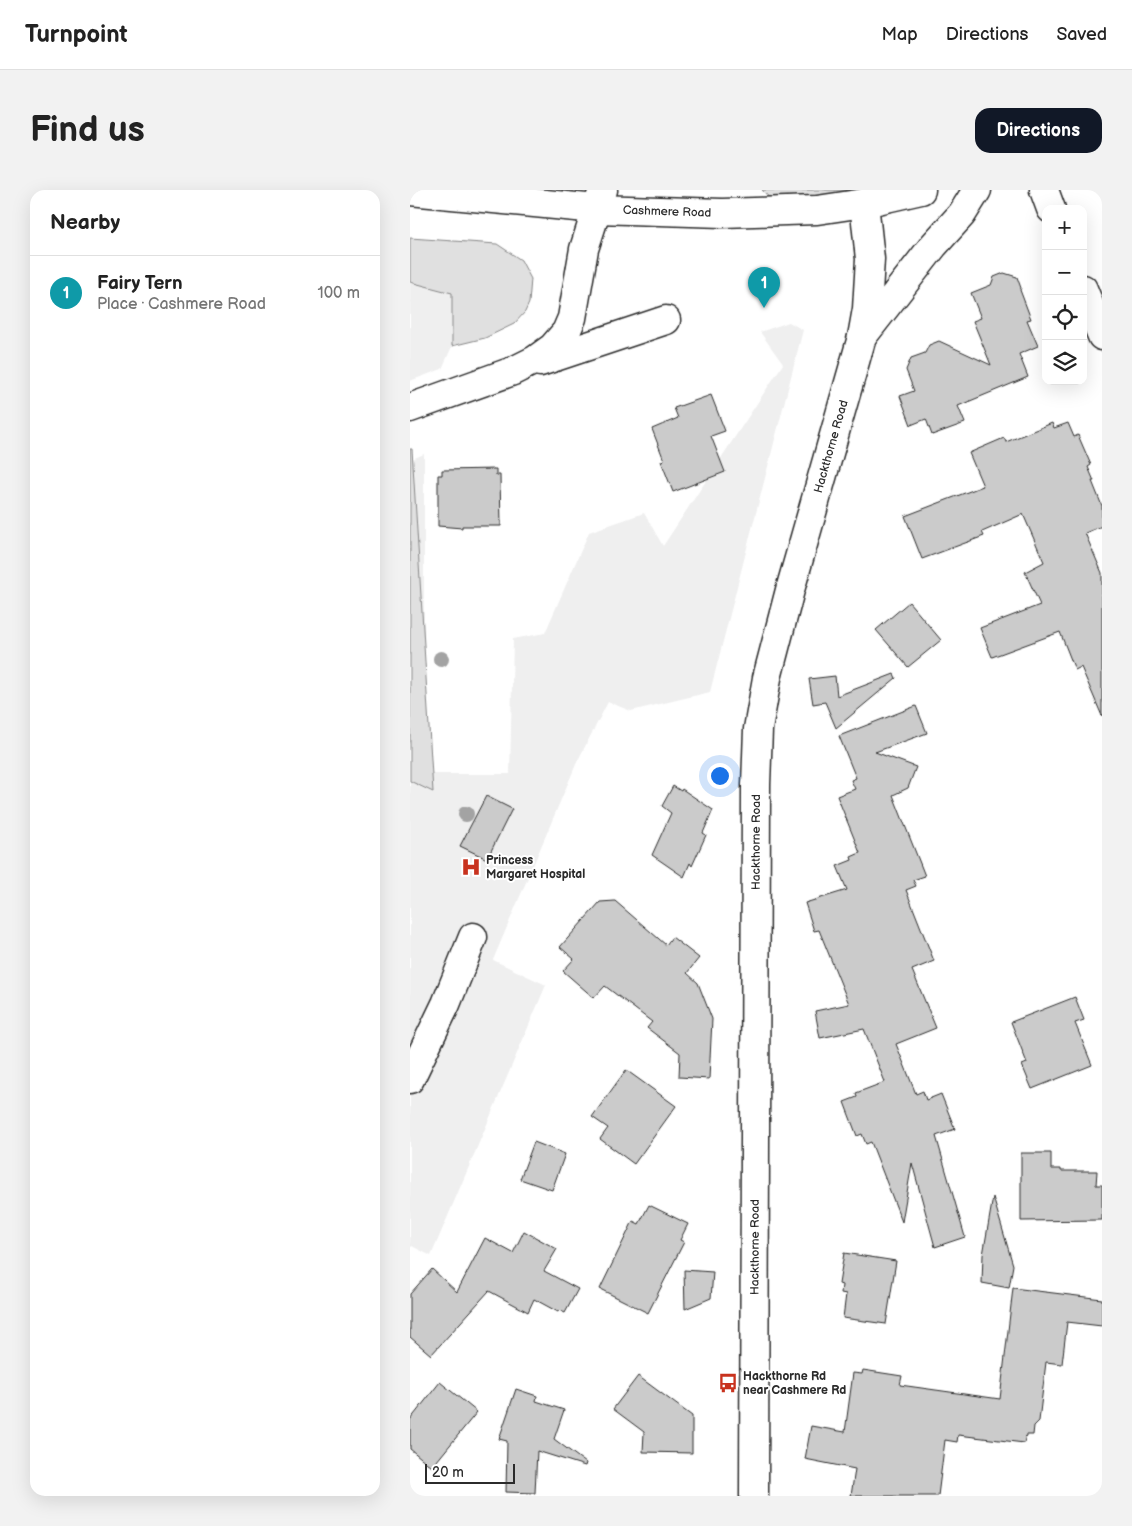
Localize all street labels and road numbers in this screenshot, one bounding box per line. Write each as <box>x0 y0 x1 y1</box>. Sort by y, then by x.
street label: Cashmere Road <box>623 202 712 220</box>
street label: Hackthorne Road <box>810 398 851 495</box>
street label: Hackthorne Road <box>748 794 763 890</box>
street label: Hackthorne Road <box>747 1199 762 1295</box>

